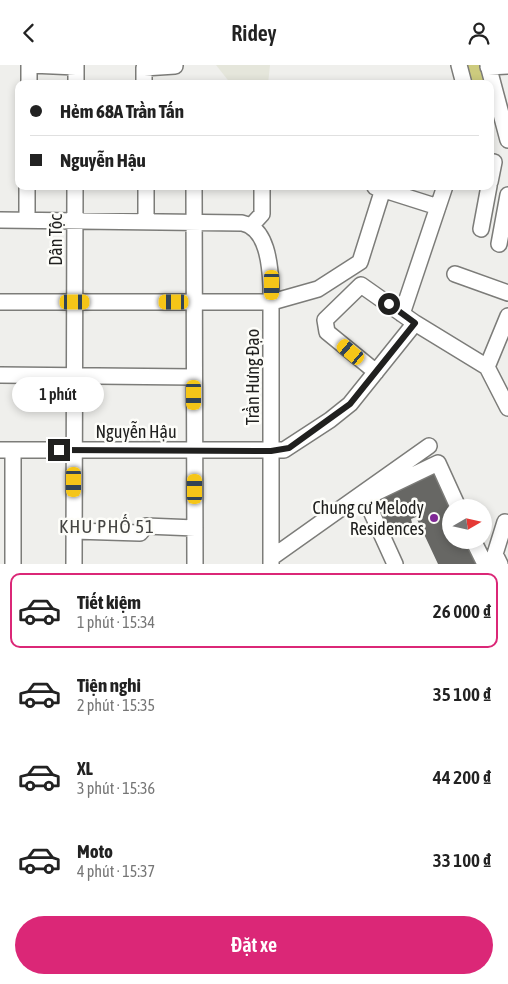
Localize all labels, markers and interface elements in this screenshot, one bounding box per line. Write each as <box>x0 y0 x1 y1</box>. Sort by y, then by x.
icon: back <box>15 19 43 47</box>
icon: person <box>465 19 493 47</box>
text: Ridey <box>231 20 277 46</box>
text: Hẻm 68A Trần Tấn <box>60 100 184 122</box>
text: Nguyễn Hậu <box>60 149 146 171</box>
street label: Dân Tộc <box>45 214 66 266</box>
car <box>264 270 279 300</box>
route start <box>378 293 400 315</box>
car <box>60 295 90 310</box>
car <box>159 295 189 310</box>
street label: Trần Hưng Đạo <box>241 329 263 425</box>
car <box>334 337 367 367</box>
callout: 1 phút <box>13 377 105 413</box>
car <box>186 380 201 410</box>
text: 1 phút <box>39 385 77 403</box>
street label: Nguyễn Hậu <box>95 421 177 442</box>
route end <box>48 439 70 461</box>
car <box>66 467 81 497</box>
car <box>187 474 202 504</box>
place label: Chung cư Melody Residences <box>312 497 424 539</box>
north arrow <box>442 499 492 549</box>
map controls <box>442 499 492 549</box>
marker: Chung cư Melody Residences <box>428 512 440 524</box>
district label: KHU PHỐ 51 <box>59 514 155 537</box>
icon: car <box>17 588 62 633</box>
text: Tiết kiệm <box>77 591 141 613</box>
text: 26 000 ₫ <box>433 600 491 622</box>
text: 1 phút · 15:34 <box>77 613 155 631</box>
icon: car <box>17 671 62 716</box>
text: Tiện nghi <box>77 674 141 696</box>
text: 35 100 ₫ <box>433 683 491 705</box>
text: 2 phút · 15:35 <box>77 696 155 714</box>
icon: car <box>17 754 62 799</box>
text: XL <box>77 757 93 779</box>
text: 44 200 ₫ <box>433 766 491 788</box>
text: 3 phút · 15:36 <box>77 779 155 797</box>
icon: car <box>17 837 62 882</box>
text: Moto <box>77 840 113 862</box>
text: 33 100 ₫ <box>433 849 491 871</box>
text: 4 phút · 15:37 <box>77 862 155 880</box>
button: Đặt xe <box>15 916 493 974</box>

